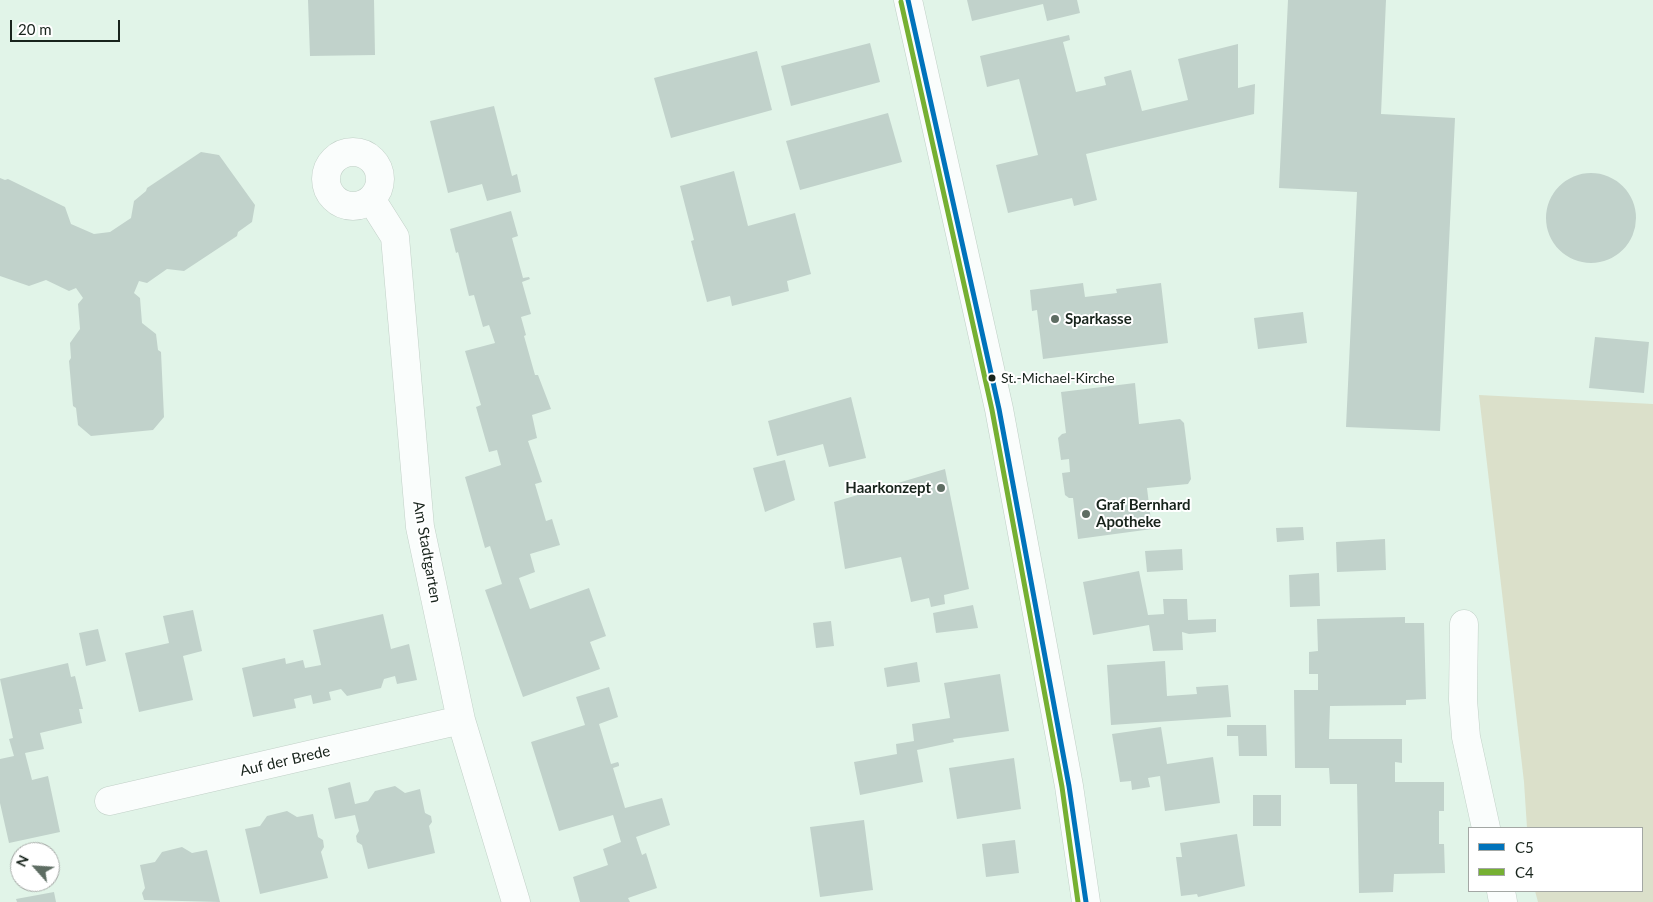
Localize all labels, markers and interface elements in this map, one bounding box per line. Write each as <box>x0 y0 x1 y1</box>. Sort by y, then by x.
scale bar <box>12 10 122 42</box>
text: 20 m <box>18 20 52 38</box>
place label: Sparkasse <box>1065 310 1132 328</box>
marker: Sparkasse <box>1049 313 1061 325</box>
place label: St.-Michael-Kirche <box>1001 370 1115 386</box>
marker: St.-Michael-Kirche <box>987 373 997 383</box>
place label: Haarkonzept <box>845 479 931 497</box>
marker: Haarkonzept <box>935 482 947 494</box>
place label: Graf Bernhard Apotheke <box>1096 496 1191 531</box>
street label: Am Stadtgarten <box>409 500 445 604</box>
marker: Graf Bernhard Apotheke <box>1080 508 1092 520</box>
street label: Auf der Brede <box>238 742 332 780</box>
legend <box>1468 827 1643 892</box>
text: C5 <box>1515 838 1534 856</box>
north arrow <box>10 842 60 892</box>
text: N <box>12 852 32 869</box>
text: C4 <box>1515 863 1534 881</box>

